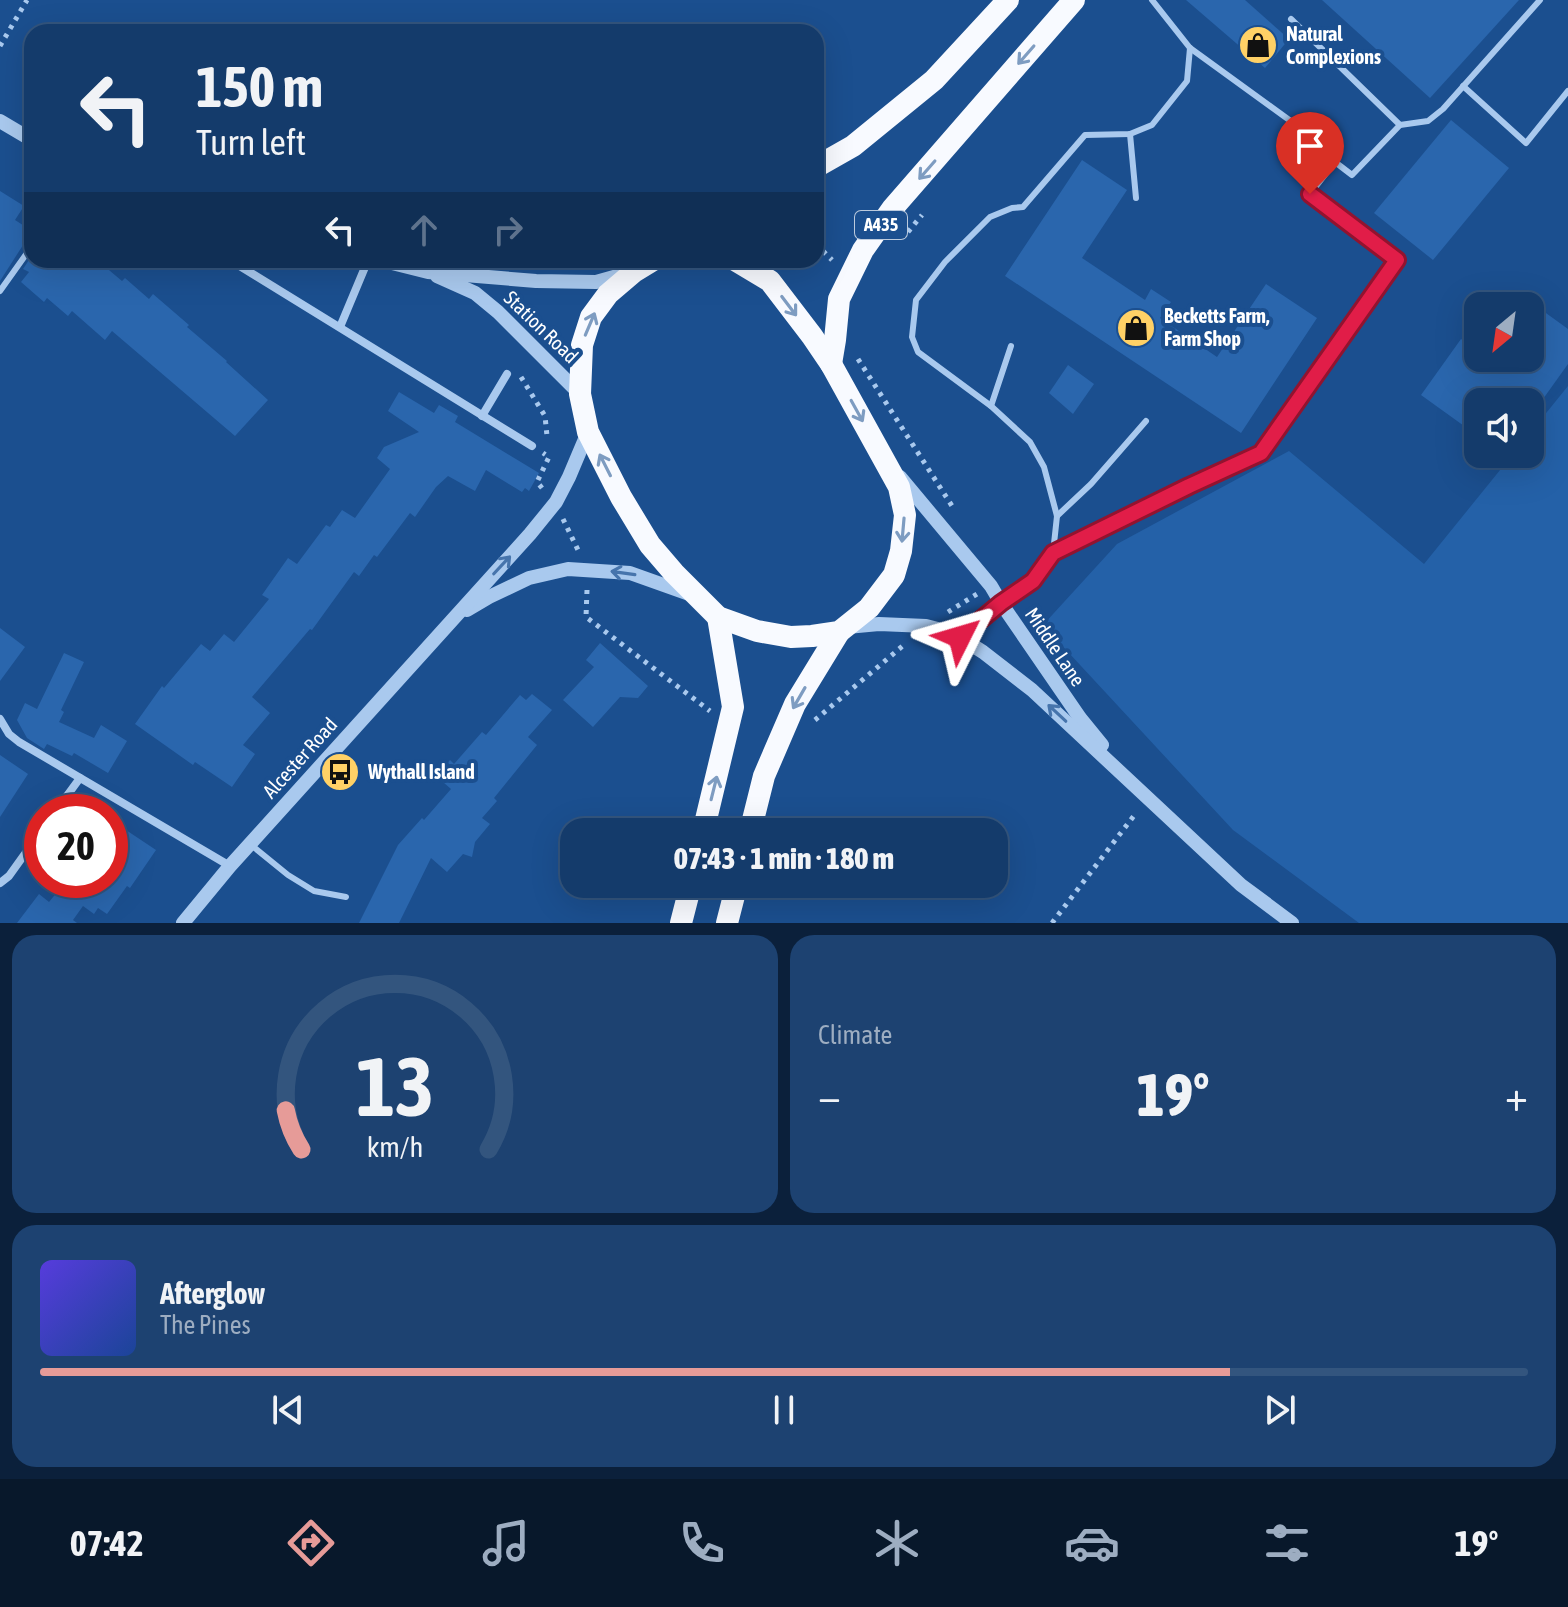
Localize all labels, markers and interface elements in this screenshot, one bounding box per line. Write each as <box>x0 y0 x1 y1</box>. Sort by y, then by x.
place label: Natural Complexions <box>1286 22 1381 68</box>
shop icon: Natural Complexions <box>1237 24 1279 66</box>
one-way arrow <box>1017 45 1035 65</box>
text: 150 m <box>196 55 323 119</box>
icon: left <box>64 56 168 160</box>
pin <box>1276 112 1344 194</box>
text: Turn left <box>196 121 306 163</box>
icon: arrive <box>1288 124 1332 168</box>
one-way arrow <box>918 159 936 179</box>
icon: left <box>318 208 362 252</box>
icon: ahead <box>402 208 446 252</box>
icon: right <box>486 208 530 252</box>
road number: A435 <box>855 211 907 239</box>
street label: Station Road <box>500 286 583 368</box>
north arrow <box>1464 292 1544 372</box>
map controls <box>1464 292 1544 468</box>
one-way arrow <box>781 295 798 316</box>
place label: Becketts Farm, Farm Shop <box>1164 304 1270 350</box>
shop icon: Becketts Farm, Farm Shop <box>1115 307 1157 349</box>
one-way arrow <box>583 313 598 337</box>
button: sound <box>1464 388 1544 468</box>
one-way arrow <box>850 398 865 422</box>
one-way arrow <box>597 453 612 477</box>
one-way arrow <box>896 516 911 543</box>
one-way arrow <box>492 555 511 575</box>
one-way arrow <box>611 565 636 580</box>
position arrow <box>918 595 1002 679</box>
street label: Middle Lane <box>1021 603 1090 690</box>
one-way arrow <box>791 686 807 709</box>
one-way arrow <box>1047 704 1067 723</box>
street label: Alcester Road <box>258 713 342 802</box>
bus stop icon: Wythall Island <box>319 751 361 793</box>
place label: Wythall Island <box>367 760 475 783</box>
one-way arrow <box>707 776 722 802</box>
speed limit sign: 20 <box>24 794 128 898</box>
text: 07:43 · 1 min · 180 m <box>674 841 894 875</box>
text: Climate <box>818 1020 892 1050</box>
text: 13 <box>356 1038 434 1134</box>
text: 19° <box>1137 1060 1209 1129</box>
text: − <box>818 1070 841 1120</box>
text: + <box>1505 1070 1528 1120</box>
text: km/h <box>367 1130 423 1163</box>
text: Afterglow <box>160 1276 265 1310</box>
text: The Pines <box>160 1310 251 1340</box>
icon: previous <box>266 1388 310 1432</box>
icon: pause <box>762 1388 806 1432</box>
icon: next <box>1258 1388 1302 1432</box>
icon: directions <box>283 1515 339 1571</box>
icon: music <box>478 1515 534 1571</box>
icon: phone <box>674 1515 730 1571</box>
icon: climate <box>869 1515 925 1571</box>
icon: car <box>1064 1515 1120 1571</box>
icon: filters <box>1259 1515 1315 1571</box>
text: 07:42 <box>70 1522 144 1564</box>
text: 19° <box>1455 1522 1498 1564</box>

